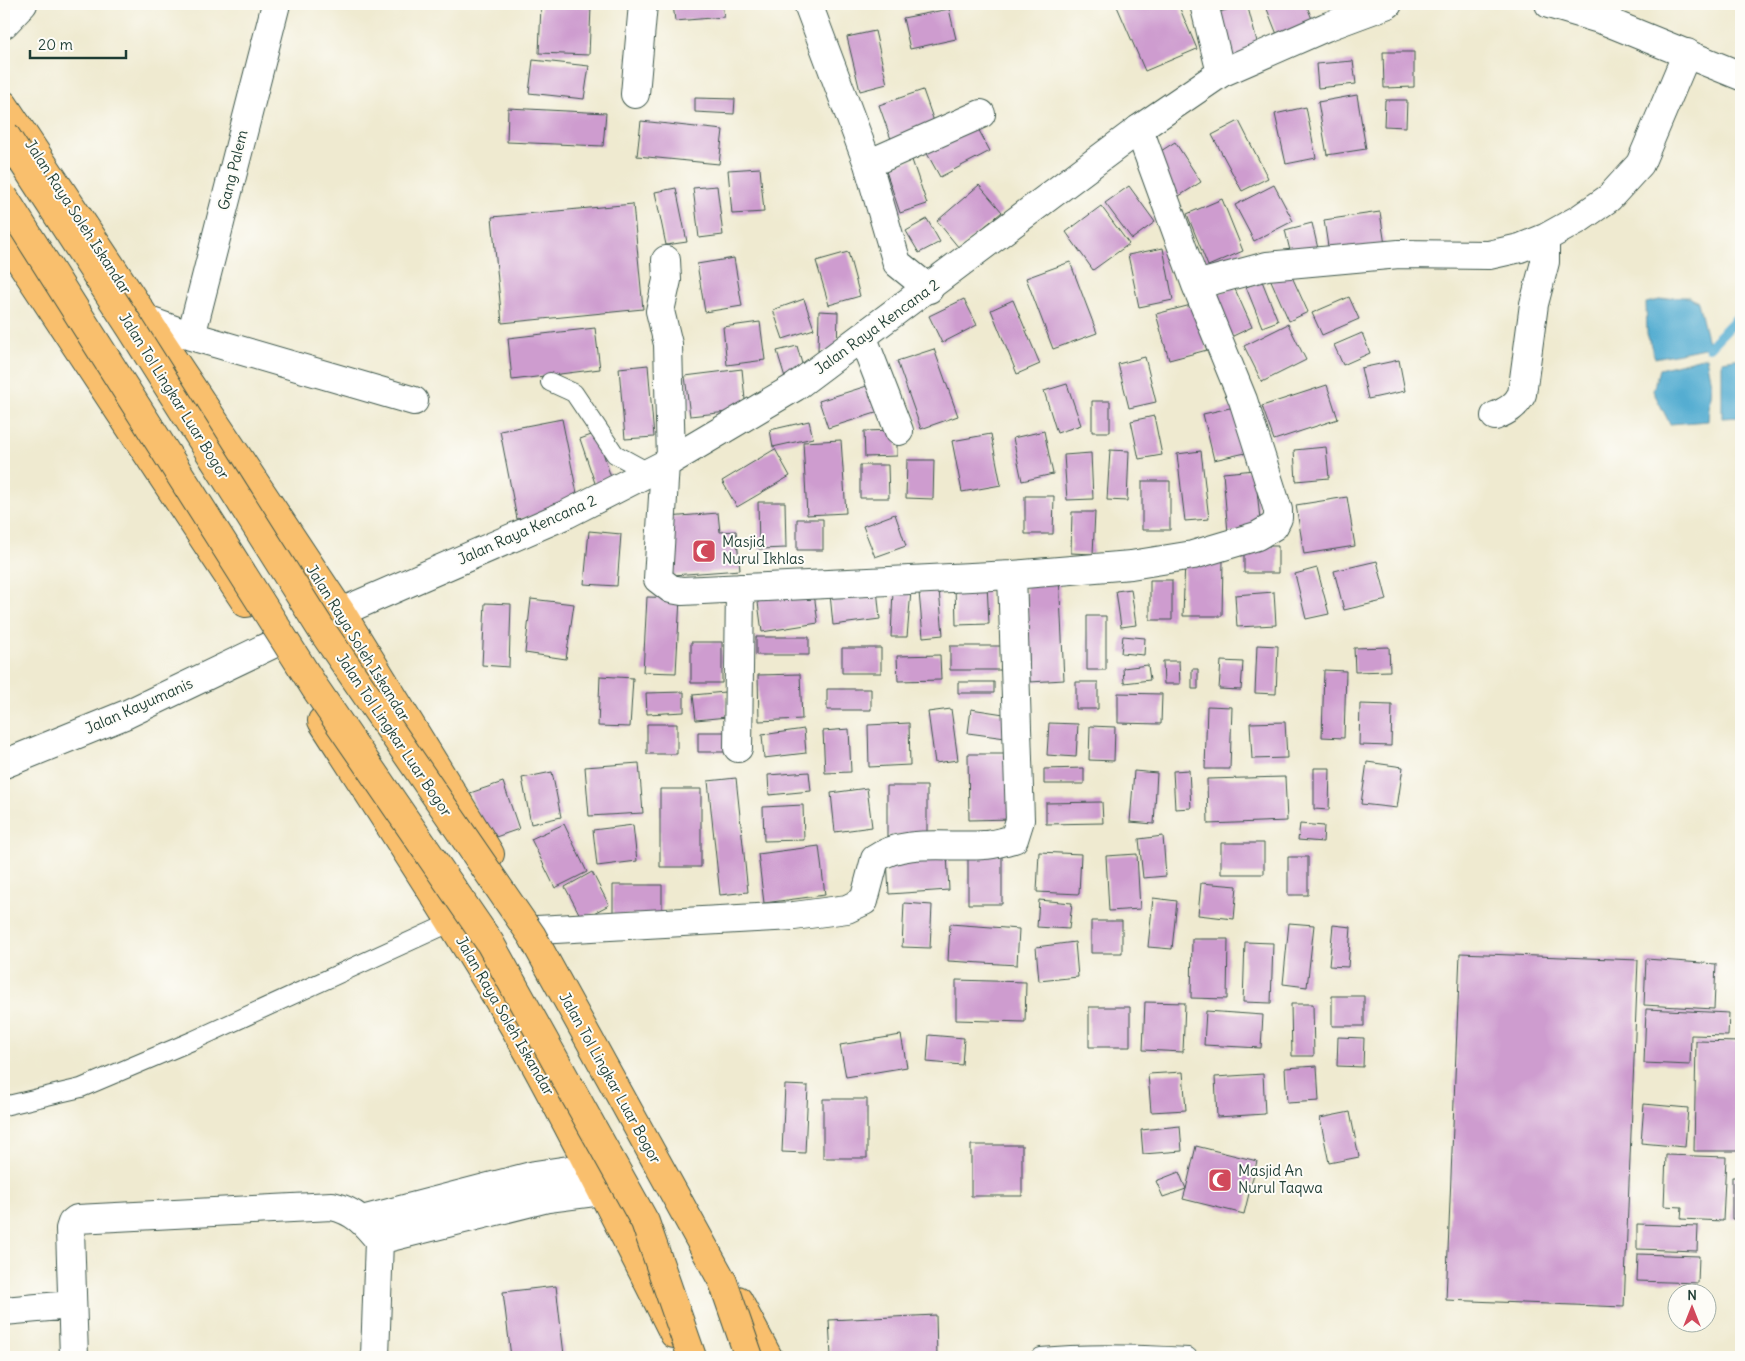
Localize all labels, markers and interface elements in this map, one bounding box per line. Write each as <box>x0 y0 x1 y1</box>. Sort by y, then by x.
scale bar <box>30 28 126 60</box>
text: 20 m <box>38 35 73 54</box>
street label: Gang Palem <box>213 128 252 212</box>
street label: Jalan Raya Soleh Iskandar <box>21 136 136 298</box>
street label: Jalan Raya Kencana 2 <box>811 275 943 378</box>
street label: Jalan Tol Lingkar Luar Bogor <box>115 309 234 483</box>
street label: Jalan Raya Kencana 2 <box>455 490 599 569</box>
place label: Masjid Nurul Ikhlas <box>722 532 805 568</box>
mosque icon: Masjid Nurul Ikhlas <box>691 538 717 564</box>
street label: Jalan Raya Soleh Iskandar <box>302 561 414 725</box>
street label: Jalan Tol Lingkar Luar Bogor <box>333 649 456 820</box>
street label: Jalan Kayumanis <box>82 673 196 738</box>
street label: Jalan Raya Soleh Iskandar <box>452 933 559 1099</box>
street label: Jalan Tol Lingkar Luar Bogor <box>555 989 666 1167</box>
place label: Masjid An Nurul Taqwa <box>1238 1161 1323 1197</box>
mosque icon: Masjid An Nurul Taqwa <box>1207 1167 1233 1193</box>
north arrow <box>1668 1284 1718 1334</box>
text: N <box>1687 1286 1697 1304</box>

